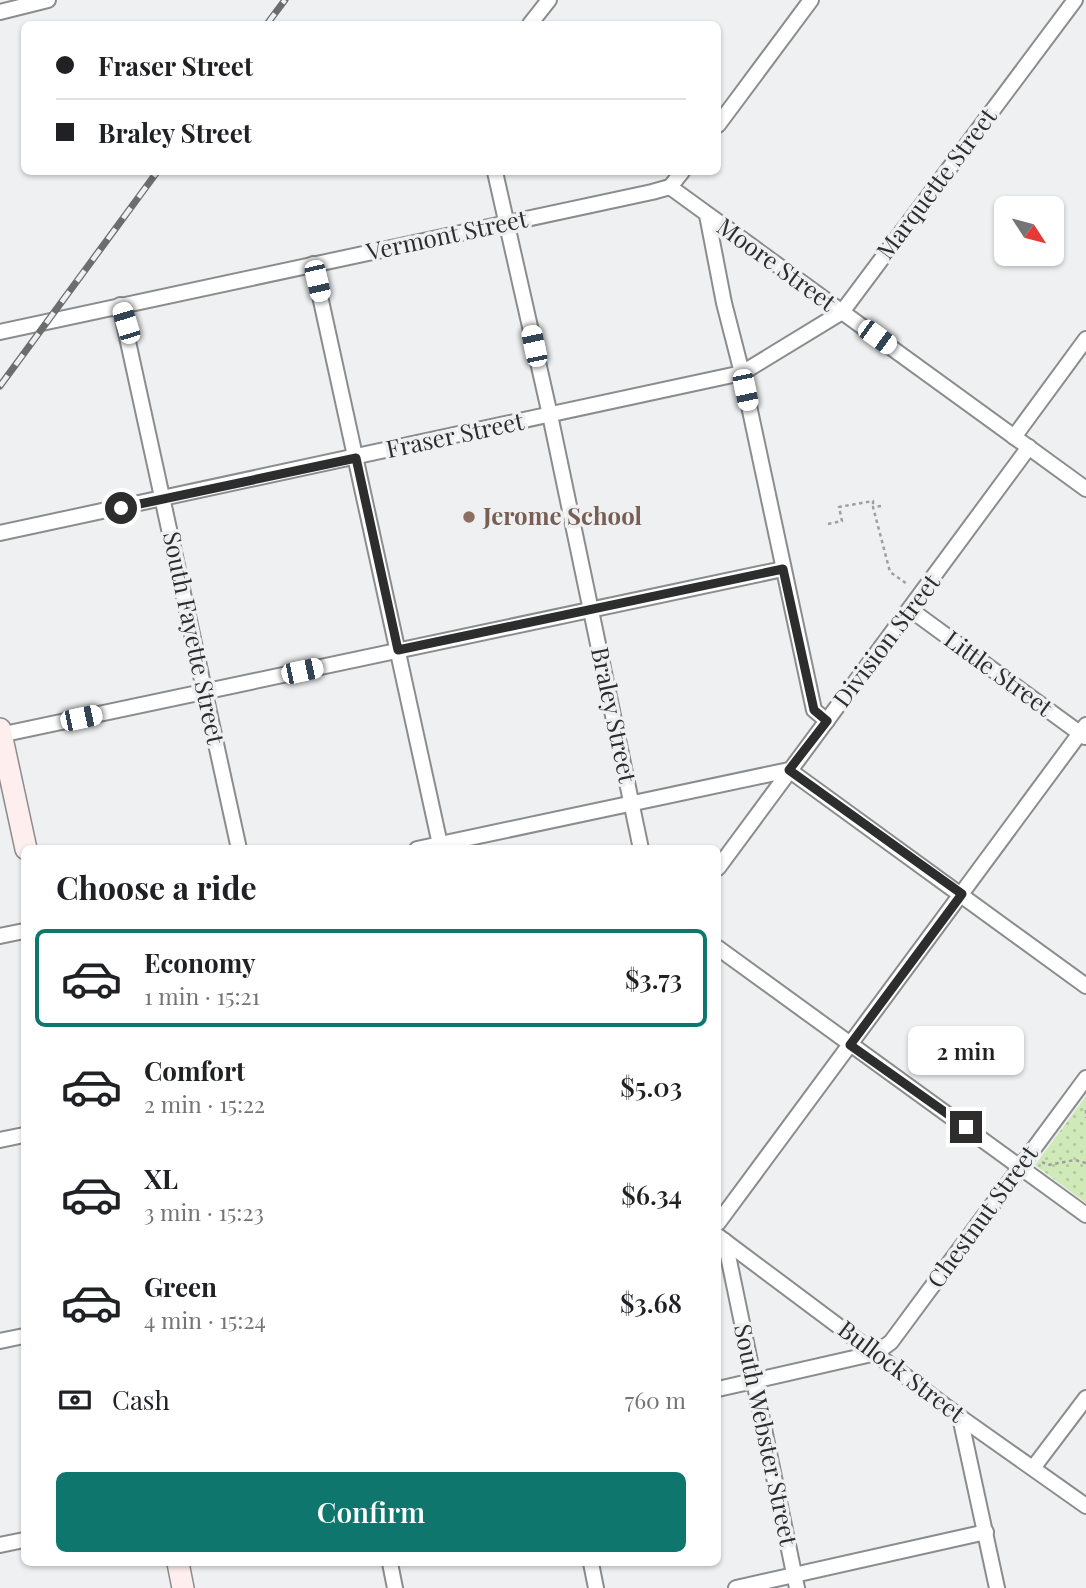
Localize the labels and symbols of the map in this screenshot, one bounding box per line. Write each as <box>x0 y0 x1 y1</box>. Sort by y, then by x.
street label: Marquette Street <box>868 100 1003 265</box>
north arrow <box>994 196 1064 266</box>
street label: Vermont Street <box>362 201 531 267</box>
street label: Moore Street <box>711 209 843 318</box>
car <box>303 258 332 304</box>
car <box>110 300 143 346</box>
car <box>854 316 901 358</box>
car <box>520 323 549 369</box>
car <box>731 367 760 413</box>
street label: Fraser Street <box>383 404 527 464</box>
route start <box>105 492 137 524</box>
place label: Jerome School <box>482 499 642 531</box>
marker: Jerome School <box>461 509 477 525</box>
street label: South Fayette Street <box>157 528 233 747</box>
street label: Division Street <box>825 566 946 713</box>
street label: Little Street <box>939 622 1060 723</box>
street label: Braley Street <box>585 644 645 786</box>
car <box>280 656 325 686</box>
car <box>59 703 104 733</box>
callout: 2 min <box>908 1026 1024 1074</box>
route end <box>950 1111 982 1143</box>
street label: Chestnut Street <box>919 1138 1044 1294</box>
street label: Bullock Street <box>832 1312 972 1429</box>
street label: South Webster Street <box>728 1321 806 1549</box>

